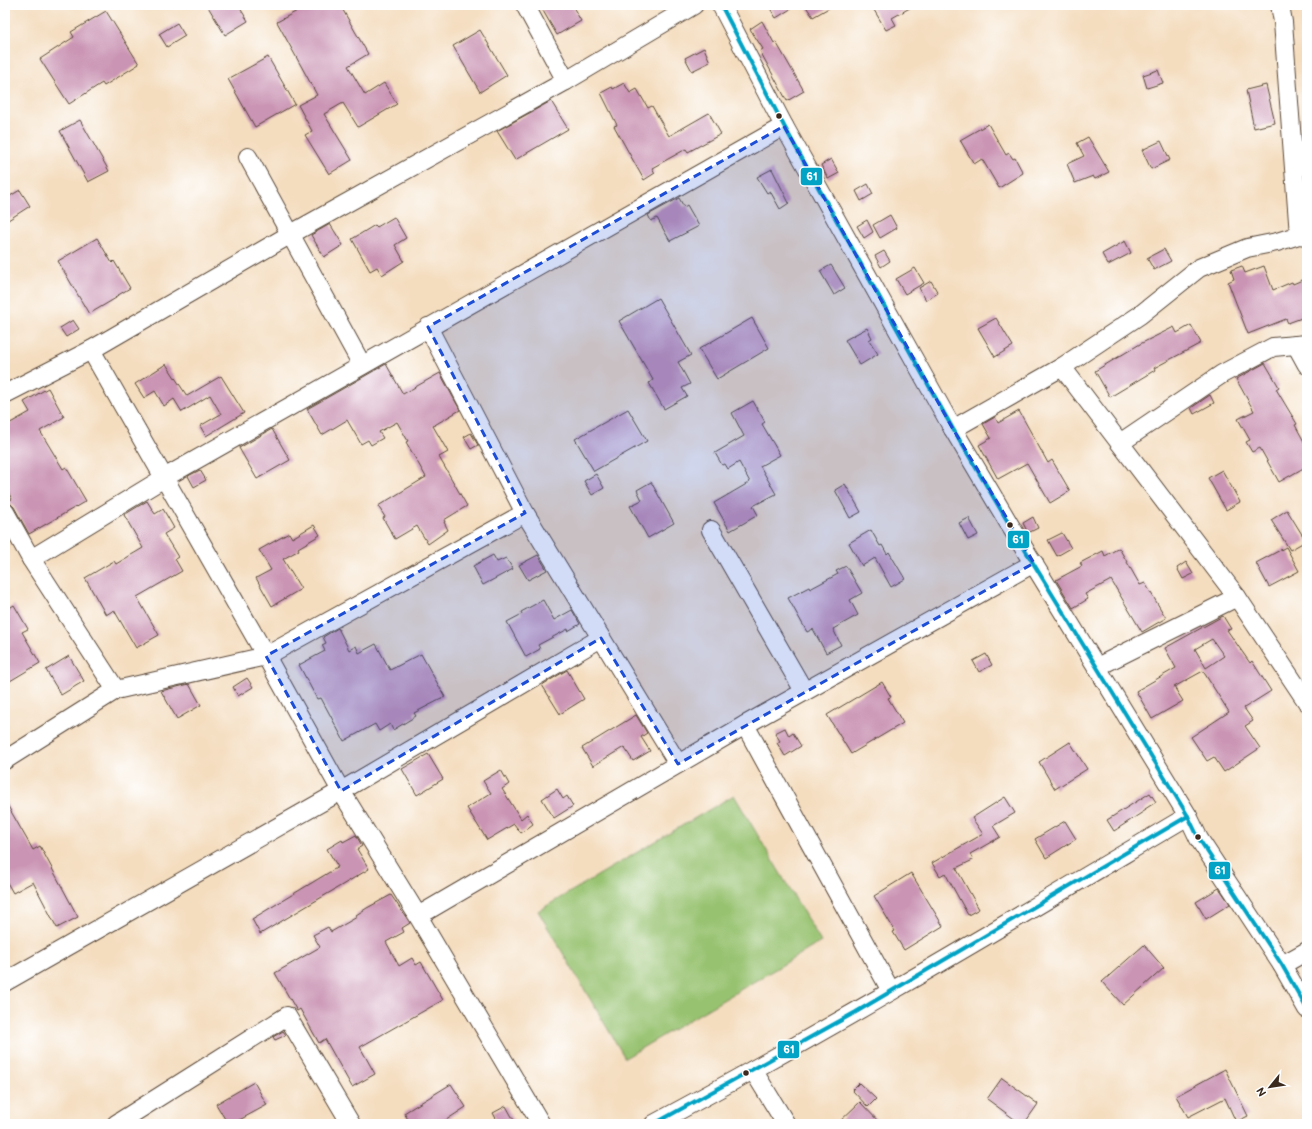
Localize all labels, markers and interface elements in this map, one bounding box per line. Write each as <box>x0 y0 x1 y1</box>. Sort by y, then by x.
unlabelled marker <box>774 111 784 121</box>
line badge: 61 <box>800 167 823 186</box>
text: 61 <box>806 170 818 183</box>
unlabelled marker <box>1005 520 1015 530</box>
line badge: 61 <box>1007 530 1030 549</box>
text: 61 <box>1012 533 1024 546</box>
unlabelled marker <box>1193 832 1203 842</box>
line badge: 61 <box>1208 861 1231 880</box>
text: 61 <box>1214 864 1226 877</box>
line badge: 61 <box>777 1040 800 1059</box>
text: 61 <box>783 1043 795 1056</box>
north arrow <box>1250 1067 1290 1107</box>
unlabelled marker <box>741 1068 751 1078</box>
text: N <box>1254 1085 1269 1099</box>

